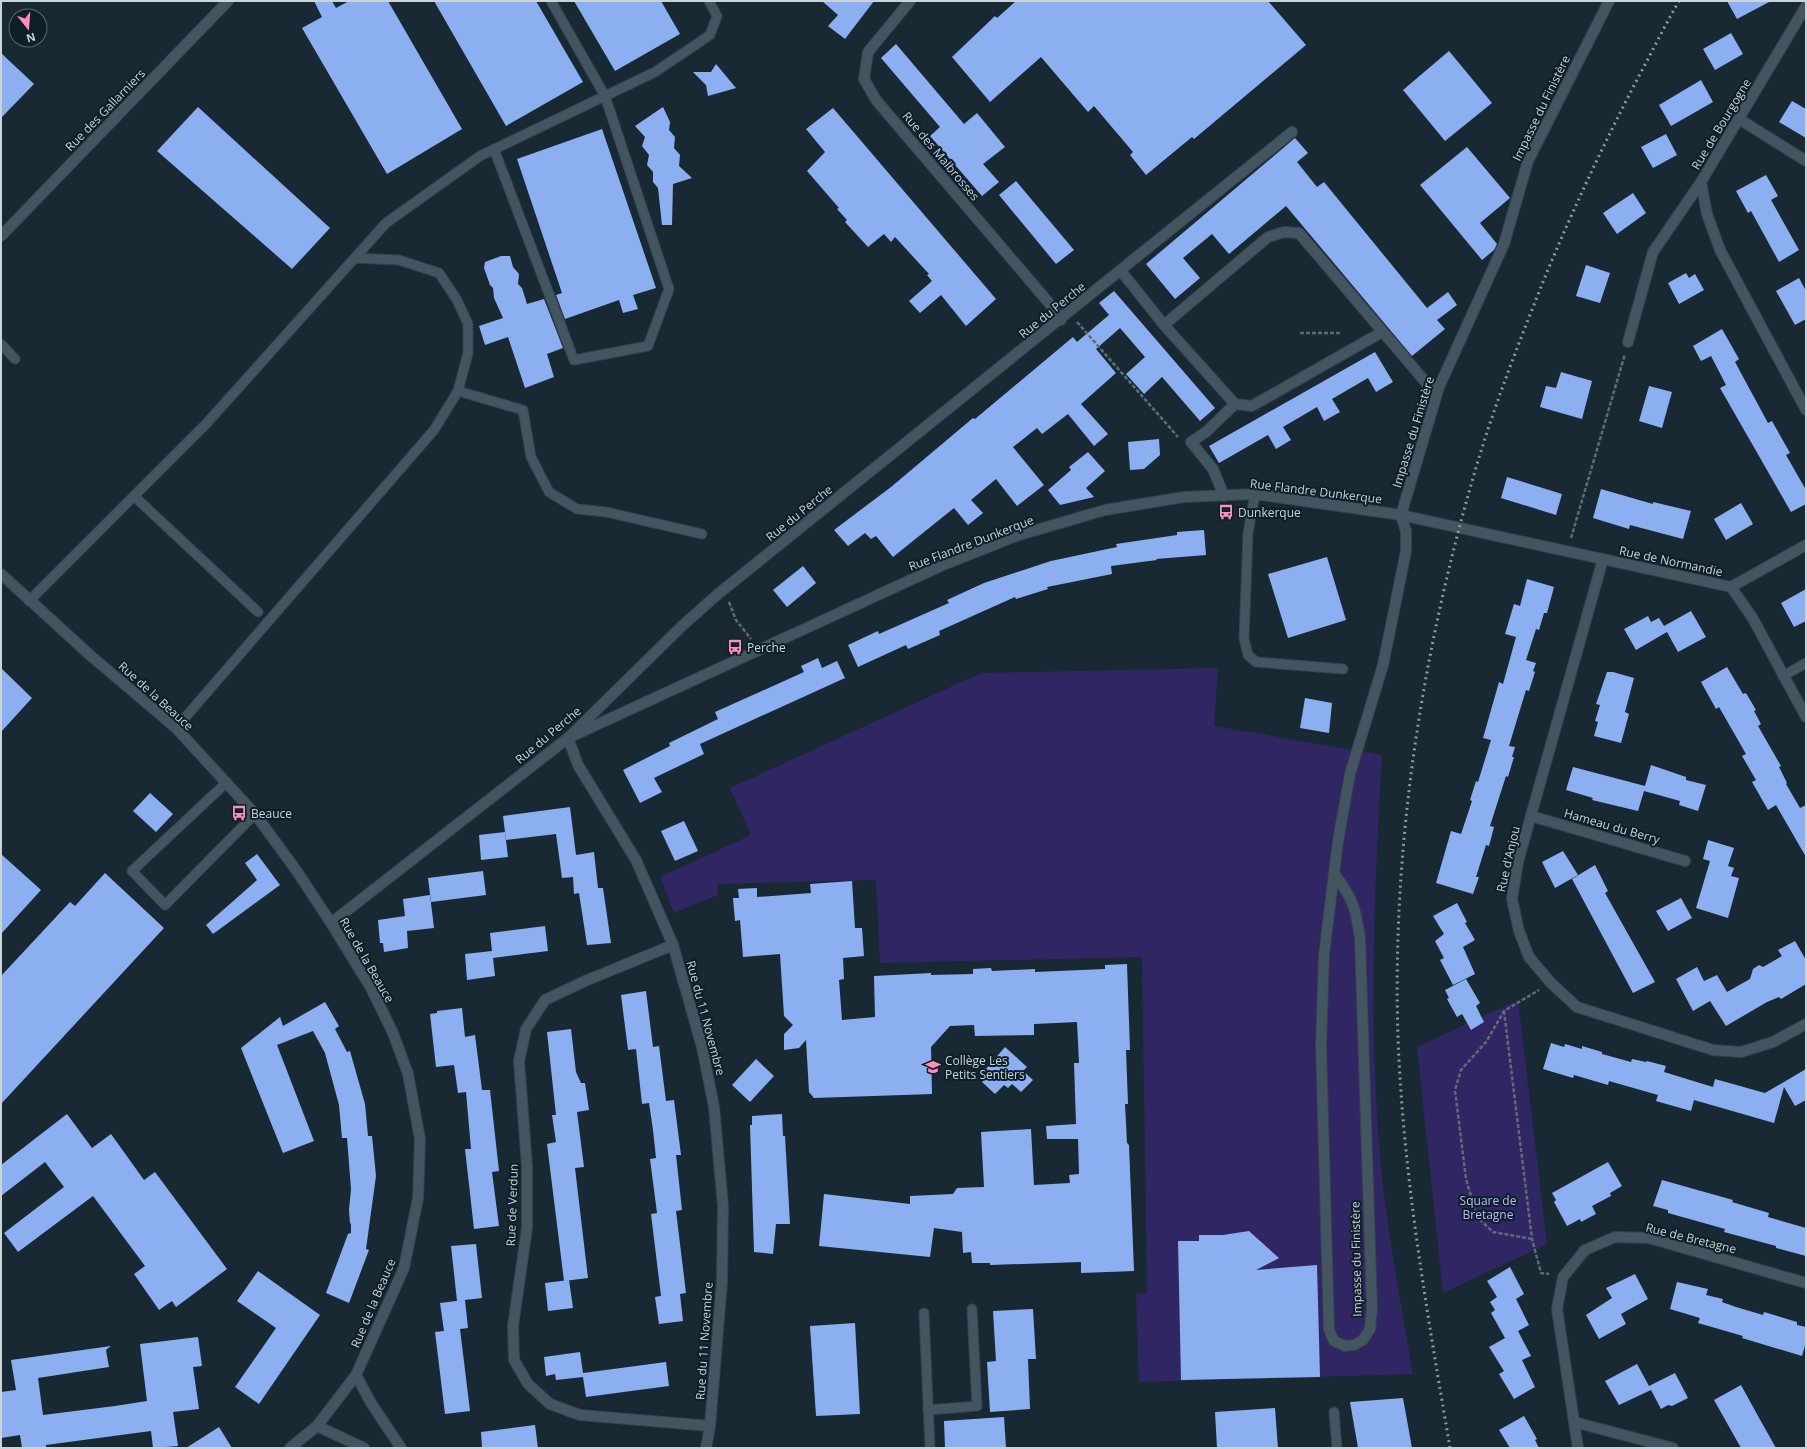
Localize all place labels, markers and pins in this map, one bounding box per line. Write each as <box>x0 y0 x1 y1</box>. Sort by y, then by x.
bus stop icon: Dunkerque <box>1217 503 1235 521</box>
place label: Dunkerque <box>1238 504 1301 521</box>
bus stop icon: Perche <box>726 638 744 656</box>
place label: Perche <box>747 639 786 656</box>
bus stop icon: Beauce <box>230 804 248 822</box>
place label: Beauce <box>251 805 292 822</box>
place label: Collège Les Petits Sentiers <box>945 1052 1025 1083</box>
school or university icon: Collège Les Petits Sentiers <box>924 1058 942 1076</box>

